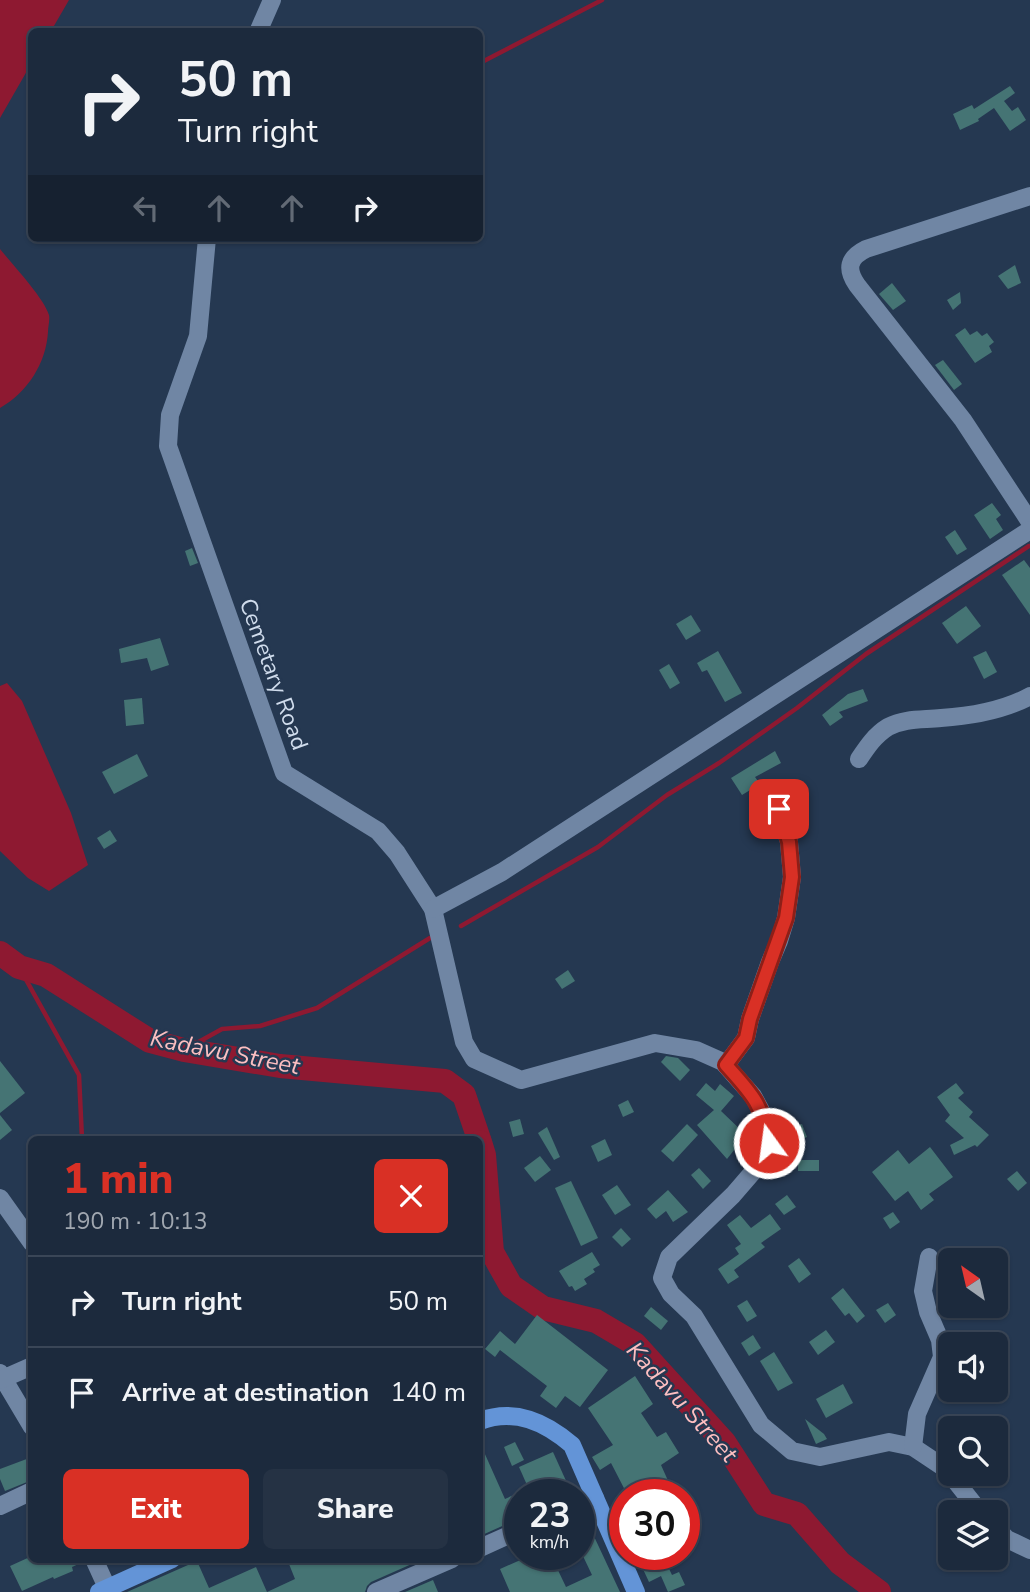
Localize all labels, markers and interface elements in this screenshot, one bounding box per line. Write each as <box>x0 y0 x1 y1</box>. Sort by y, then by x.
text: 50 m <box>178 46 293 113</box>
icon: right <box>63 56 154 147</box>
text: Turn right <box>178 110 318 153</box>
icon: left <box>127 189 165 227</box>
icon: ahead <box>200 189 238 227</box>
icon: ahead <box>273 189 311 227</box>
icon: right <box>346 189 384 227</box>
street label: Cemetary Road <box>232 594 315 754</box>
pin <box>749 779 809 839</box>
icon: arrive <box>760 790 798 828</box>
water label: Kadavu Street <box>147 1022 303 1082</box>
position arrow <box>732 1106 806 1180</box>
text: 1 min <box>63 1151 173 1208</box>
button: close <box>374 1159 448 1233</box>
text: 190 m · 10:13 <box>63 1206 208 1237</box>
north arrow <box>938 1248 1008 1318</box>
map controls <box>938 1248 1008 1570</box>
icon: right <box>63 1283 101 1321</box>
text: Turn right <box>122 1284 241 1319</box>
text: 50 m <box>388 1284 448 1319</box>
button: sound <box>938 1332 1008 1402</box>
water label: Kadavu Street <box>619 1335 745 1470</box>
icon: arrive <box>63 1374 101 1412</box>
text: Arrive at destination <box>122 1375 369 1410</box>
text: 140 m <box>390 1375 466 1410</box>
button: search <box>938 1416 1008 1486</box>
button: Exit <box>63 1469 249 1549</box>
button: Share <box>263 1469 448 1549</box>
speed limit sign: 30 <box>609 1479 700 1570</box>
text: 23 <box>528 1492 571 1539</box>
button: layers <box>938 1500 1008 1570</box>
text: km/h <box>530 1530 569 1554</box>

